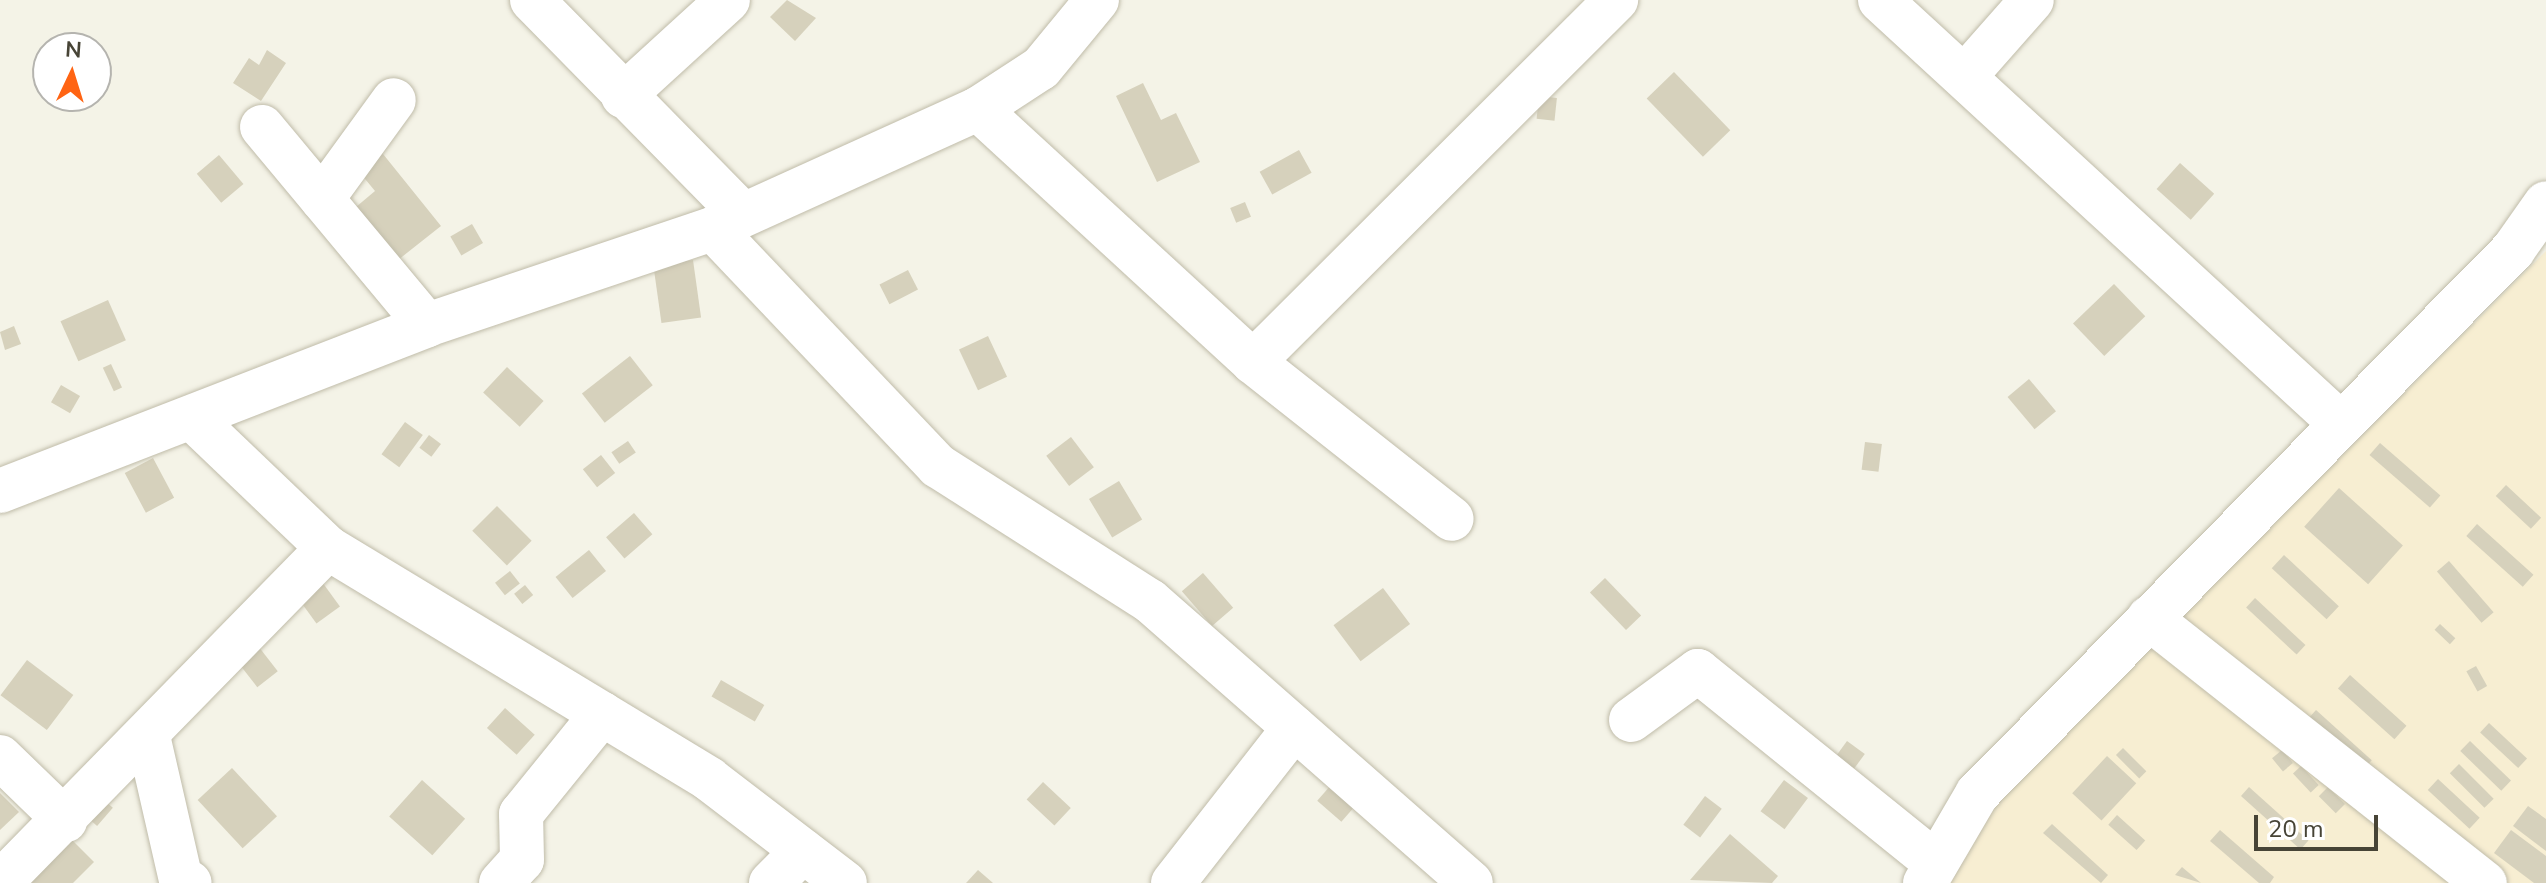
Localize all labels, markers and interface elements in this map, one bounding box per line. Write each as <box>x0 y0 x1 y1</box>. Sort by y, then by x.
north arrow <box>32 32 112 112</box>
text: N <box>64 35 83 66</box>
scale bar <box>2258 799 2382 849</box>
text: 20 m <box>2268 813 2324 845</box>

